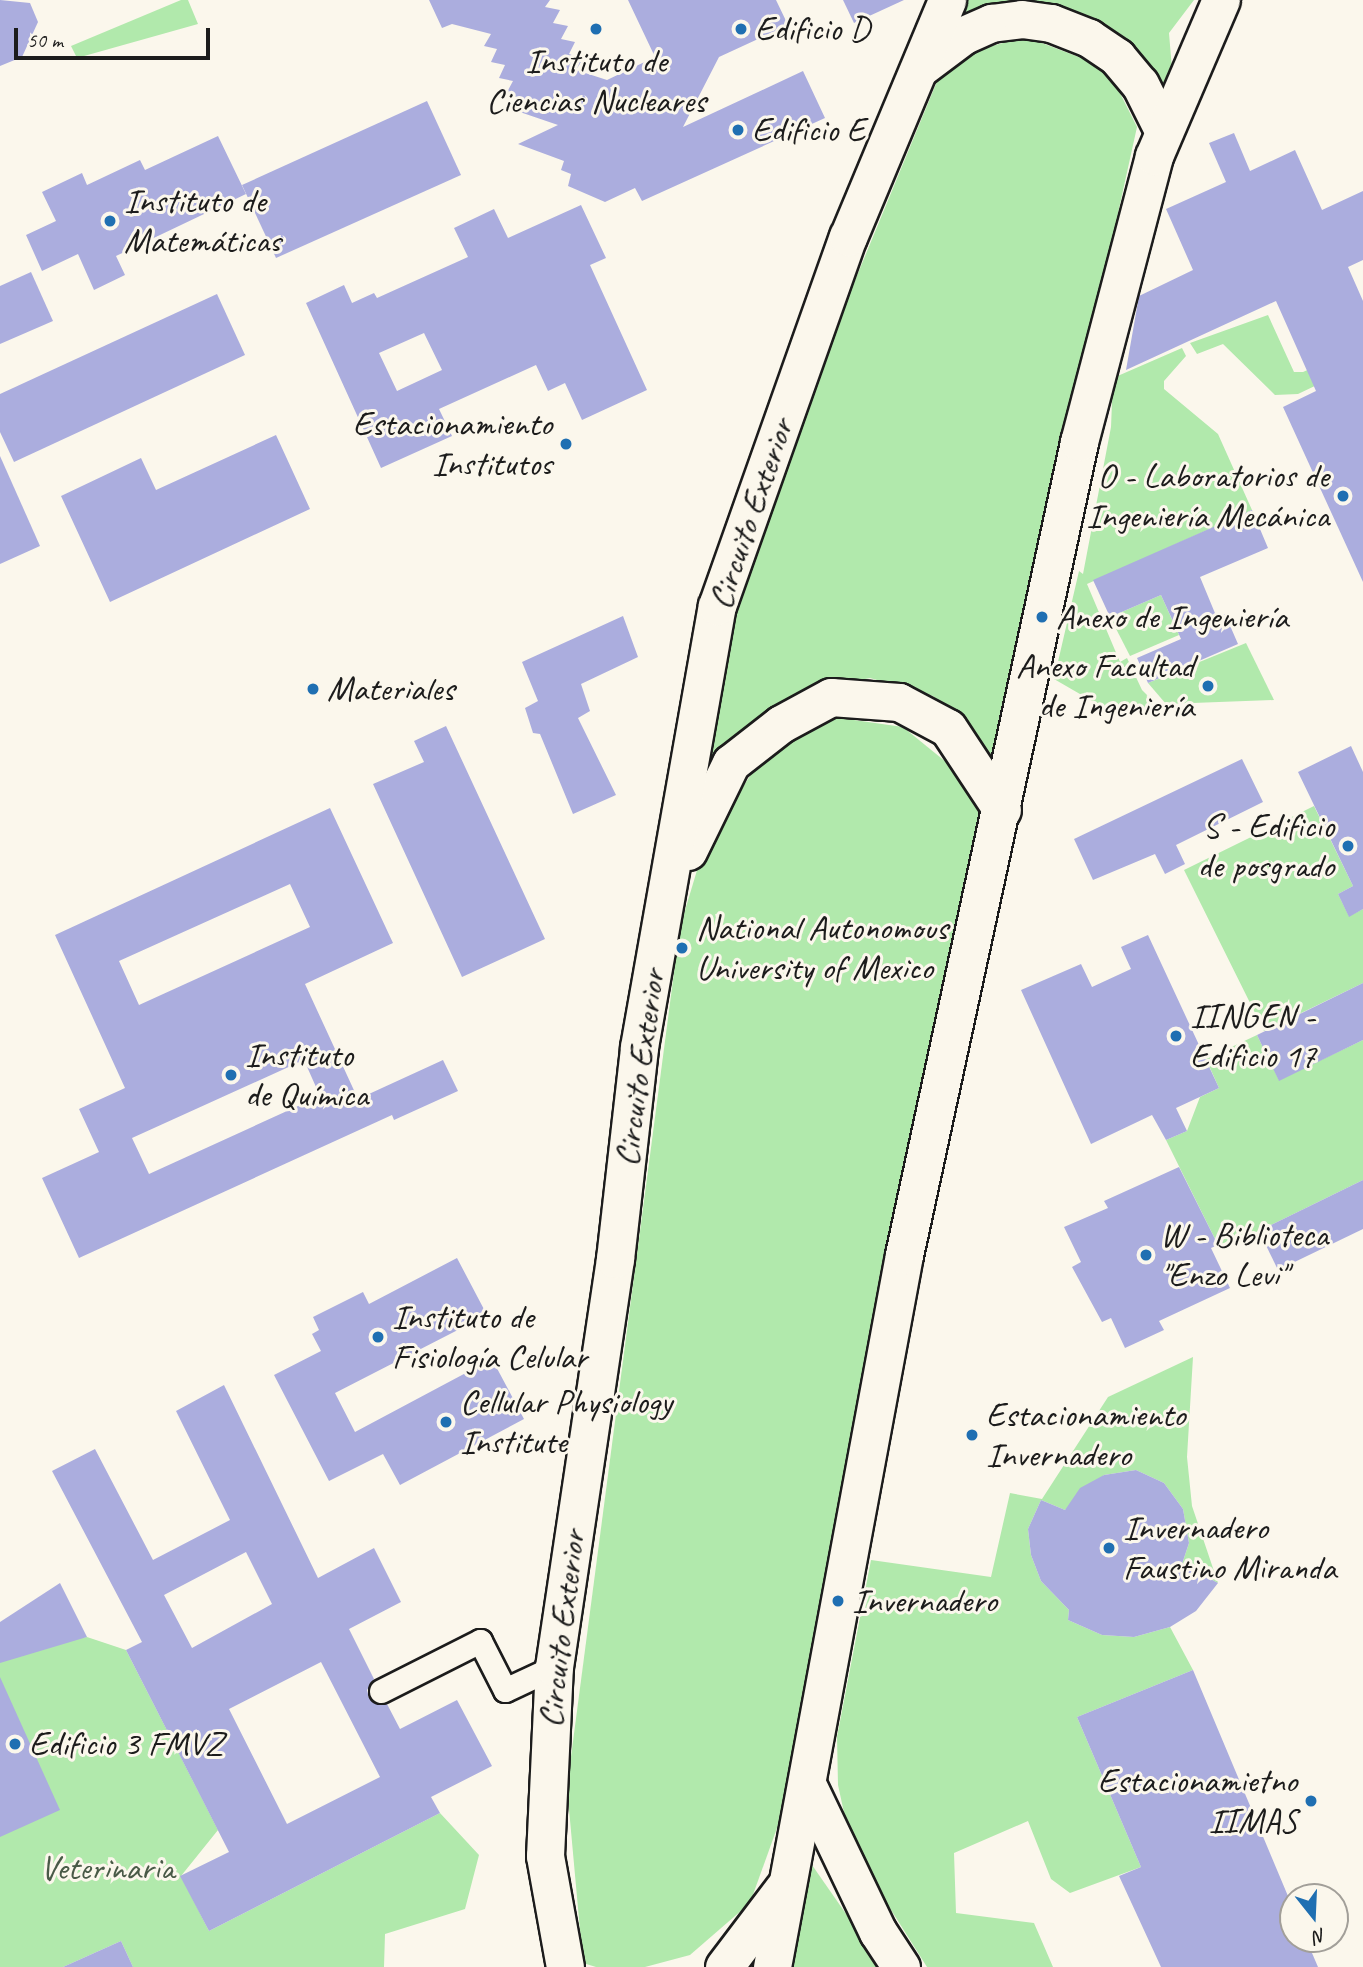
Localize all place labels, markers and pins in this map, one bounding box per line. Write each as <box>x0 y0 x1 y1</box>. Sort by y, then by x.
place label: Edificio D <box>755 8 870 50</box>
marker: Instituto de Ciencias Nucleares <box>588 21 604 37</box>
marker: Edificio D <box>733 21 749 37</box>
place label: Instituto de Ciencias Nucleares <box>487 40 705 122</box>
place label: Edificio E <box>752 109 865 151</box>
marker: Edificio E <box>730 122 746 138</box>
place label: Instituto de Matemáticas <box>124 180 281 262</box>
marker: Instituto de Matemáticas <box>102 213 118 229</box>
place label: Estacionamiento Institutos <box>353 403 552 485</box>
marker: Estacionamiento Institutos <box>558 436 574 452</box>
place label: O - Laboratorios de Ingeniería Mecánica <box>1086 455 1329 537</box>
marker: O - Laboratorios de Ingeniería Mecánica <box>1335 488 1351 504</box>
place label: Anexo de Ingeniería <box>1056 596 1288 638</box>
marker: Anexo de Ingeniería <box>1034 609 1050 625</box>
place label: Anexo Facultad de Ingeniería <box>1016 645 1194 727</box>
place label: Materiales <box>327 668 454 710</box>
marker: Anexo Facultad de Ingeniería <box>1200 678 1216 694</box>
marker: Materiales <box>305 681 321 697</box>
place label: S - Edificio de posgrado <box>1198 805 1334 887</box>
marker: S - Edificio de posgrado <box>1340 838 1356 854</box>
place label: National Autonomous University of Mexico <box>696 907 947 989</box>
marker: National Autonomous University of Mexico <box>674 940 690 956</box>
place label: IINGEN - Edificio 17 <box>1190 995 1316 1077</box>
marker: IINGEN - Edificio 17 <box>1168 1028 1184 1044</box>
place label: Instituto de Química <box>245 1034 368 1116</box>
marker: Instituto de Química <box>223 1067 239 1083</box>
place label: W - Biblioteca "Enzo Levi" <box>1160 1214 1328 1296</box>
marker: W - Biblioteca "Enzo Levi" <box>1138 1247 1154 1263</box>
place label: Instituto de Fisiología Celular <box>392 1296 587 1378</box>
marker: Instituto de Fisiología Celular <box>370 1329 386 1345</box>
place label: Cellular Physiology Institute <box>460 1381 673 1463</box>
place label: Estacionamiento Invernadero <box>986 1394 1185 1476</box>
marker: Cellular Physiology Institute <box>438 1414 454 1430</box>
marker: Estacionamiento Invernadero <box>964 1427 980 1443</box>
place label: Invernadero Faustino Miranda <box>1123 1507 1335 1589</box>
marker: Invernadero Faustino Miranda <box>1101 1540 1117 1556</box>
place label: Invernadero <box>852 1580 997 1622</box>
marker: Invernadero <box>830 1593 846 1609</box>
place label: Edificio 3 FMVZ <box>29 1723 223 1765</box>
marker: Edificio 3 FMVZ <box>7 1736 23 1752</box>
place label: Estacionamietno IIMAS <box>1098 1760 1297 1842</box>
marker: Estacionamietno IIMAS <box>1303 1793 1319 1809</box>

